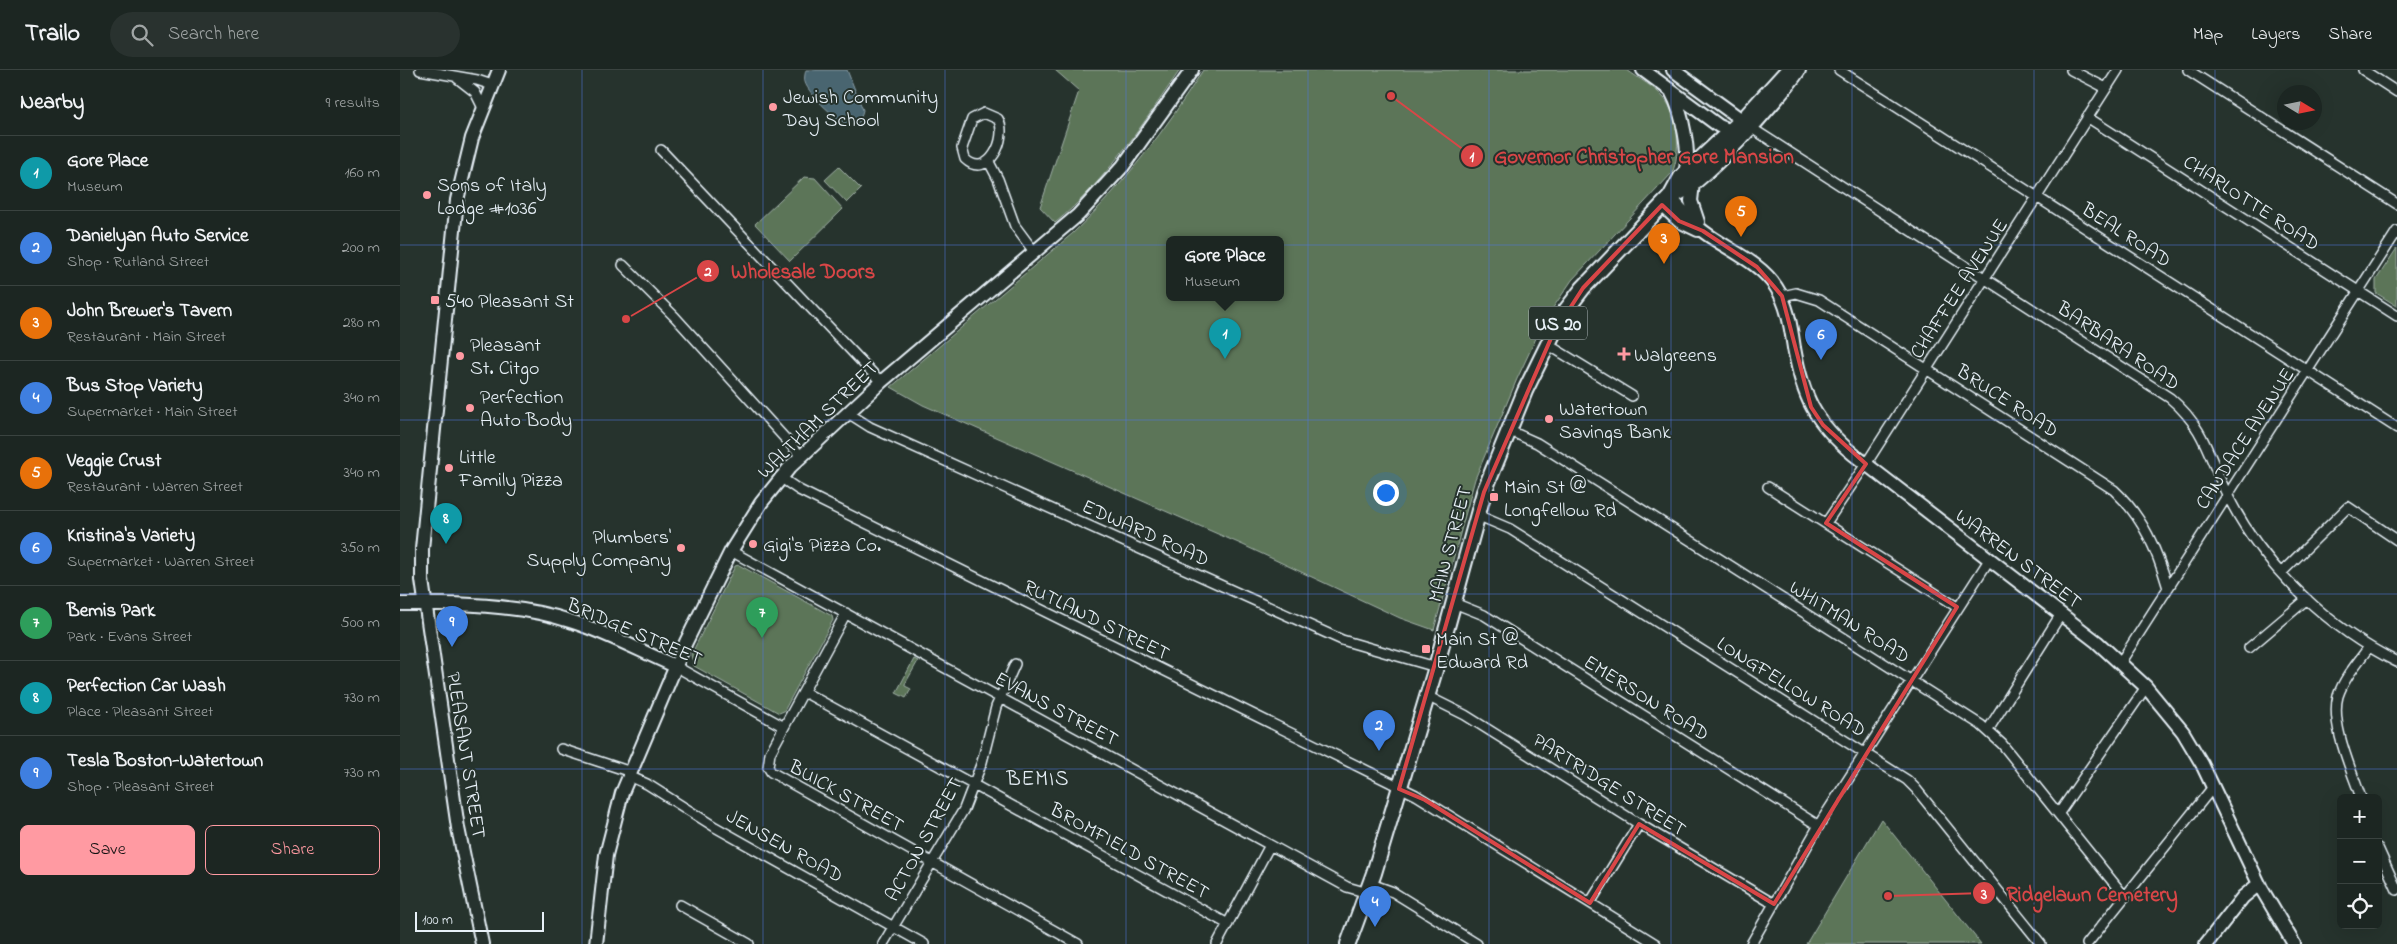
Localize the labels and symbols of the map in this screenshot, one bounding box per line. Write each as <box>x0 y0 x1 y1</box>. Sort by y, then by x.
place label: Jewish Community Day School <box>782 84 938 136</box>
north arrow <box>2277 85 2322 130</box>
marker: Jewish Community Day School <box>767 101 779 113</box>
callout: Governor Christopher Gore Mansion <box>1460 138 1804 174</box>
text: Governor Christopher Gore Mansion <box>1494 143 1794 173</box>
text: 1 <box>1470 146 1475 168</box>
street label: CHARLOTTE ROAD <box>2176 149 2325 259</box>
place label: Sons of Italy Lodge #1036 <box>437 172 547 225</box>
marker: Sons of Italy Lodge #1036 <box>421 189 433 201</box>
pin: 5 <box>1725 196 1757 237</box>
street label: BEAL ROAD <box>2074 196 2176 276</box>
street label: CHAFFEE AVENUE <box>1904 213 2016 365</box>
pin: 3 <box>1648 223 1680 264</box>
callout: Wholesale Doors <box>696 253 885 289</box>
text: Wholesale Doors <box>731 258 875 288</box>
text: 2 <box>703 261 712 283</box>
place label: 540 Pleasant St <box>445 288 574 317</box>
marker: 540 Pleasant St <box>429 294 441 306</box>
street label: BARBARA ROAD <box>2050 295 2185 399</box>
road number: US 20 <box>1529 307 1587 340</box>
pin: 1 <box>1209 318 1241 359</box>
pin: 6 <box>1805 319 1837 360</box>
place label: Pleasant St. Citgo <box>470 332 541 385</box>
place label: Walgreens <box>1634 342 1717 372</box>
marker: Walgreens <box>1618 348 1630 360</box>
marker: Pleasant St. Citgo <box>454 350 466 362</box>
street label: WALTHAM STREET <box>752 355 886 486</box>
street label: BRUCE ROAD <box>1949 358 2063 446</box>
street label: CANDACE AVENUE <box>2189 363 2303 516</box>
place label: Perfection Auto Body <box>480 384 572 436</box>
place label: Watertown Savings Bank <box>1559 396 1671 449</box>
marker: Perfection Auto Body <box>464 402 476 414</box>
marker: Watertown Savings Bank <box>1543 413 1555 425</box>
place label: Little Family Pizza <box>458 444 563 496</box>
marker: Little Family Pizza <box>443 462 455 474</box>
place label: Main St @ Longfellow Rd <box>1504 474 1616 527</box>
your location <box>1373 480 1399 506</box>
street label: MAIN STREET <box>1422 484 1481 606</box>
marker: Main St @ Longfellow Rd <box>1488 491 1500 503</box>
street label: EDWARD ROAD <box>1077 493 1213 575</box>
pin: 8 <box>430 503 462 544</box>
street label: WARREN STREET <box>1948 503 2087 617</box>
place label: Plumbers' Supply Company <box>527 524 671 576</box>
place label: Gigi's Pizza Co. <box>763 532 881 562</box>
marker: Gigi's Pizza Co. <box>747 538 759 550</box>
marker: Plumbers' Supply Company <box>675 542 687 554</box>
street label: RUTLAND STREET <box>1018 573 1174 669</box>
street label: WHITMAN ROAD <box>1783 574 1915 672</box>
street label: BRIDGE STREET <box>561 591 706 675</box>
pin: 7 <box>746 597 778 638</box>
pin: 9 <box>436 606 468 647</box>
place label: Main St @ Edward Rd <box>1436 626 1528 678</box>
street label: LONGFELLOW ROAD <box>1710 630 1871 746</box>
marker: Main St @ Edward Rd <box>1420 643 1432 655</box>
street label: EMERSON ROAD <box>1577 649 1714 749</box>
street label: EVANS STREET <box>989 665 1123 755</box>
street label: PLEASANT STREET <box>437 670 492 841</box>
pin: 2 <box>1363 710 1395 751</box>
street label: PARTRIDGE STREET <box>1526 727 1691 845</box>
street label: BUICK STREET <box>782 753 909 841</box>
district label: BEMIS <box>1005 765 1070 795</box>
street label: ACTON STREET <box>879 773 971 907</box>
street label: BROMFIELD STREET <box>1043 796 1214 908</box>
street label: JENSEN ROAD <box>720 803 848 891</box>
callout: Ridgelawn Cemetery <box>1971 875 2188 911</box>
text: Ridgelawn Cemetery <box>2006 881 2178 913</box>
text: 3 <box>1980 884 1987 906</box>
pin: 4 <box>1359 886 1391 927</box>
scale bar <box>415 909 544 932</box>

